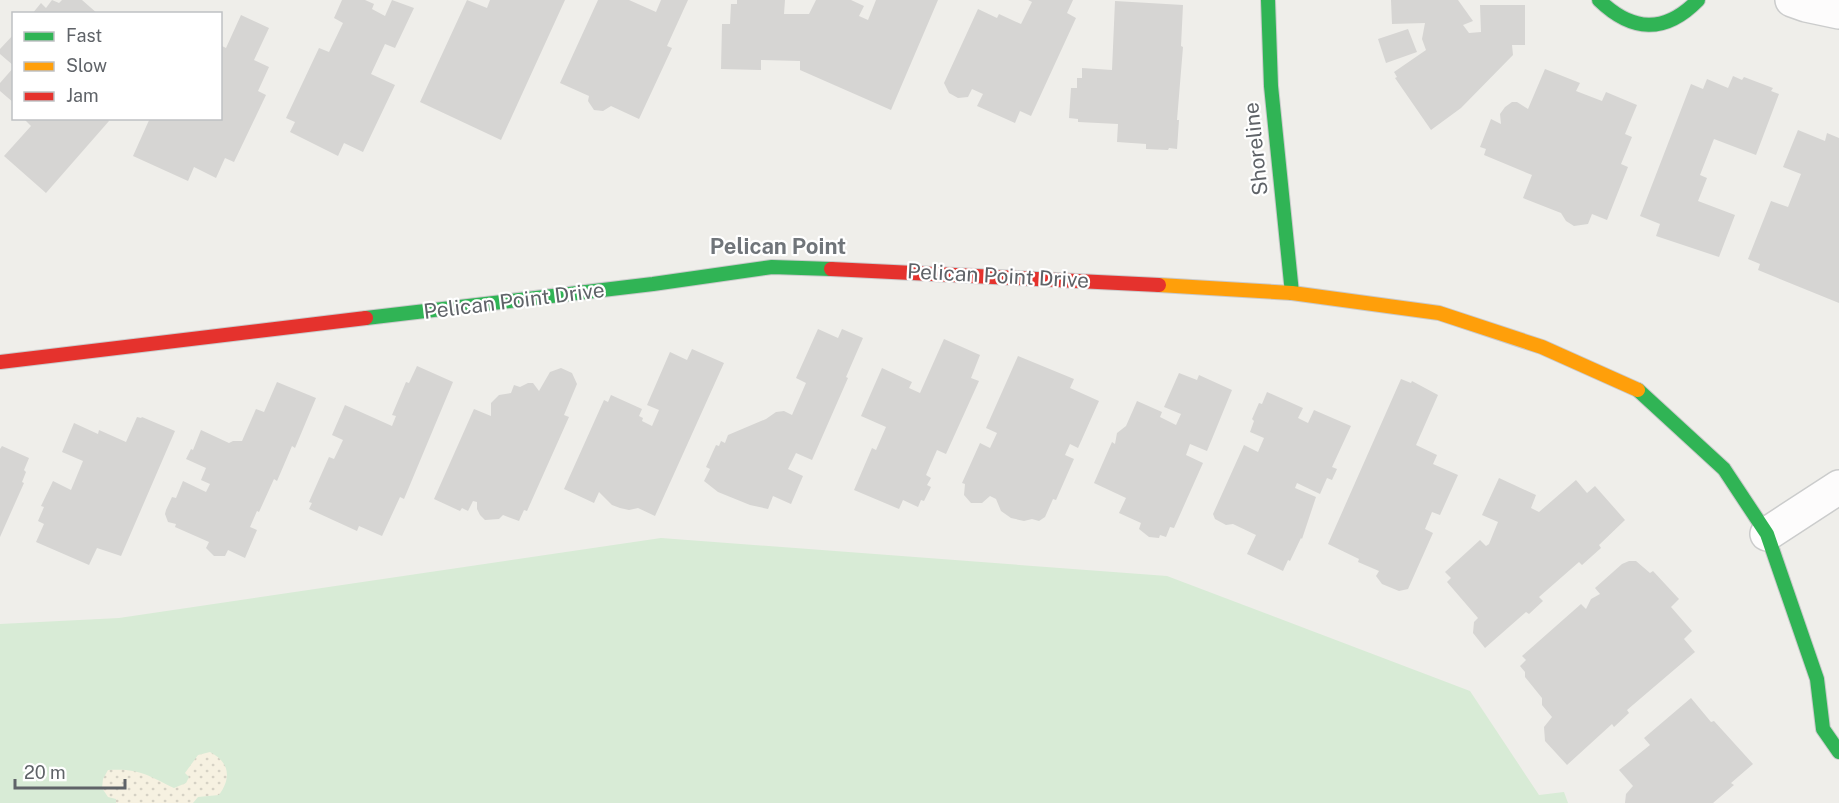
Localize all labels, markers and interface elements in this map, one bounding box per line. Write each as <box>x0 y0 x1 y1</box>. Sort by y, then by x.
legend <box>12 12 222 120</box>
text: Fast <box>66 25 102 46</box>
text: Slow <box>66 55 107 76</box>
text: Jam <box>66 85 99 106</box>
street label: Shoreline <box>1238 101 1273 197</box>
district label: Pelican Point <box>710 233 846 259</box>
street label: Pelican Point Drive <box>906 258 1090 293</box>
street label: Pelican Point Drive <box>422 277 606 324</box>
scale bar <box>15 752 124 790</box>
text: 20 m <box>24 762 66 783</box>

